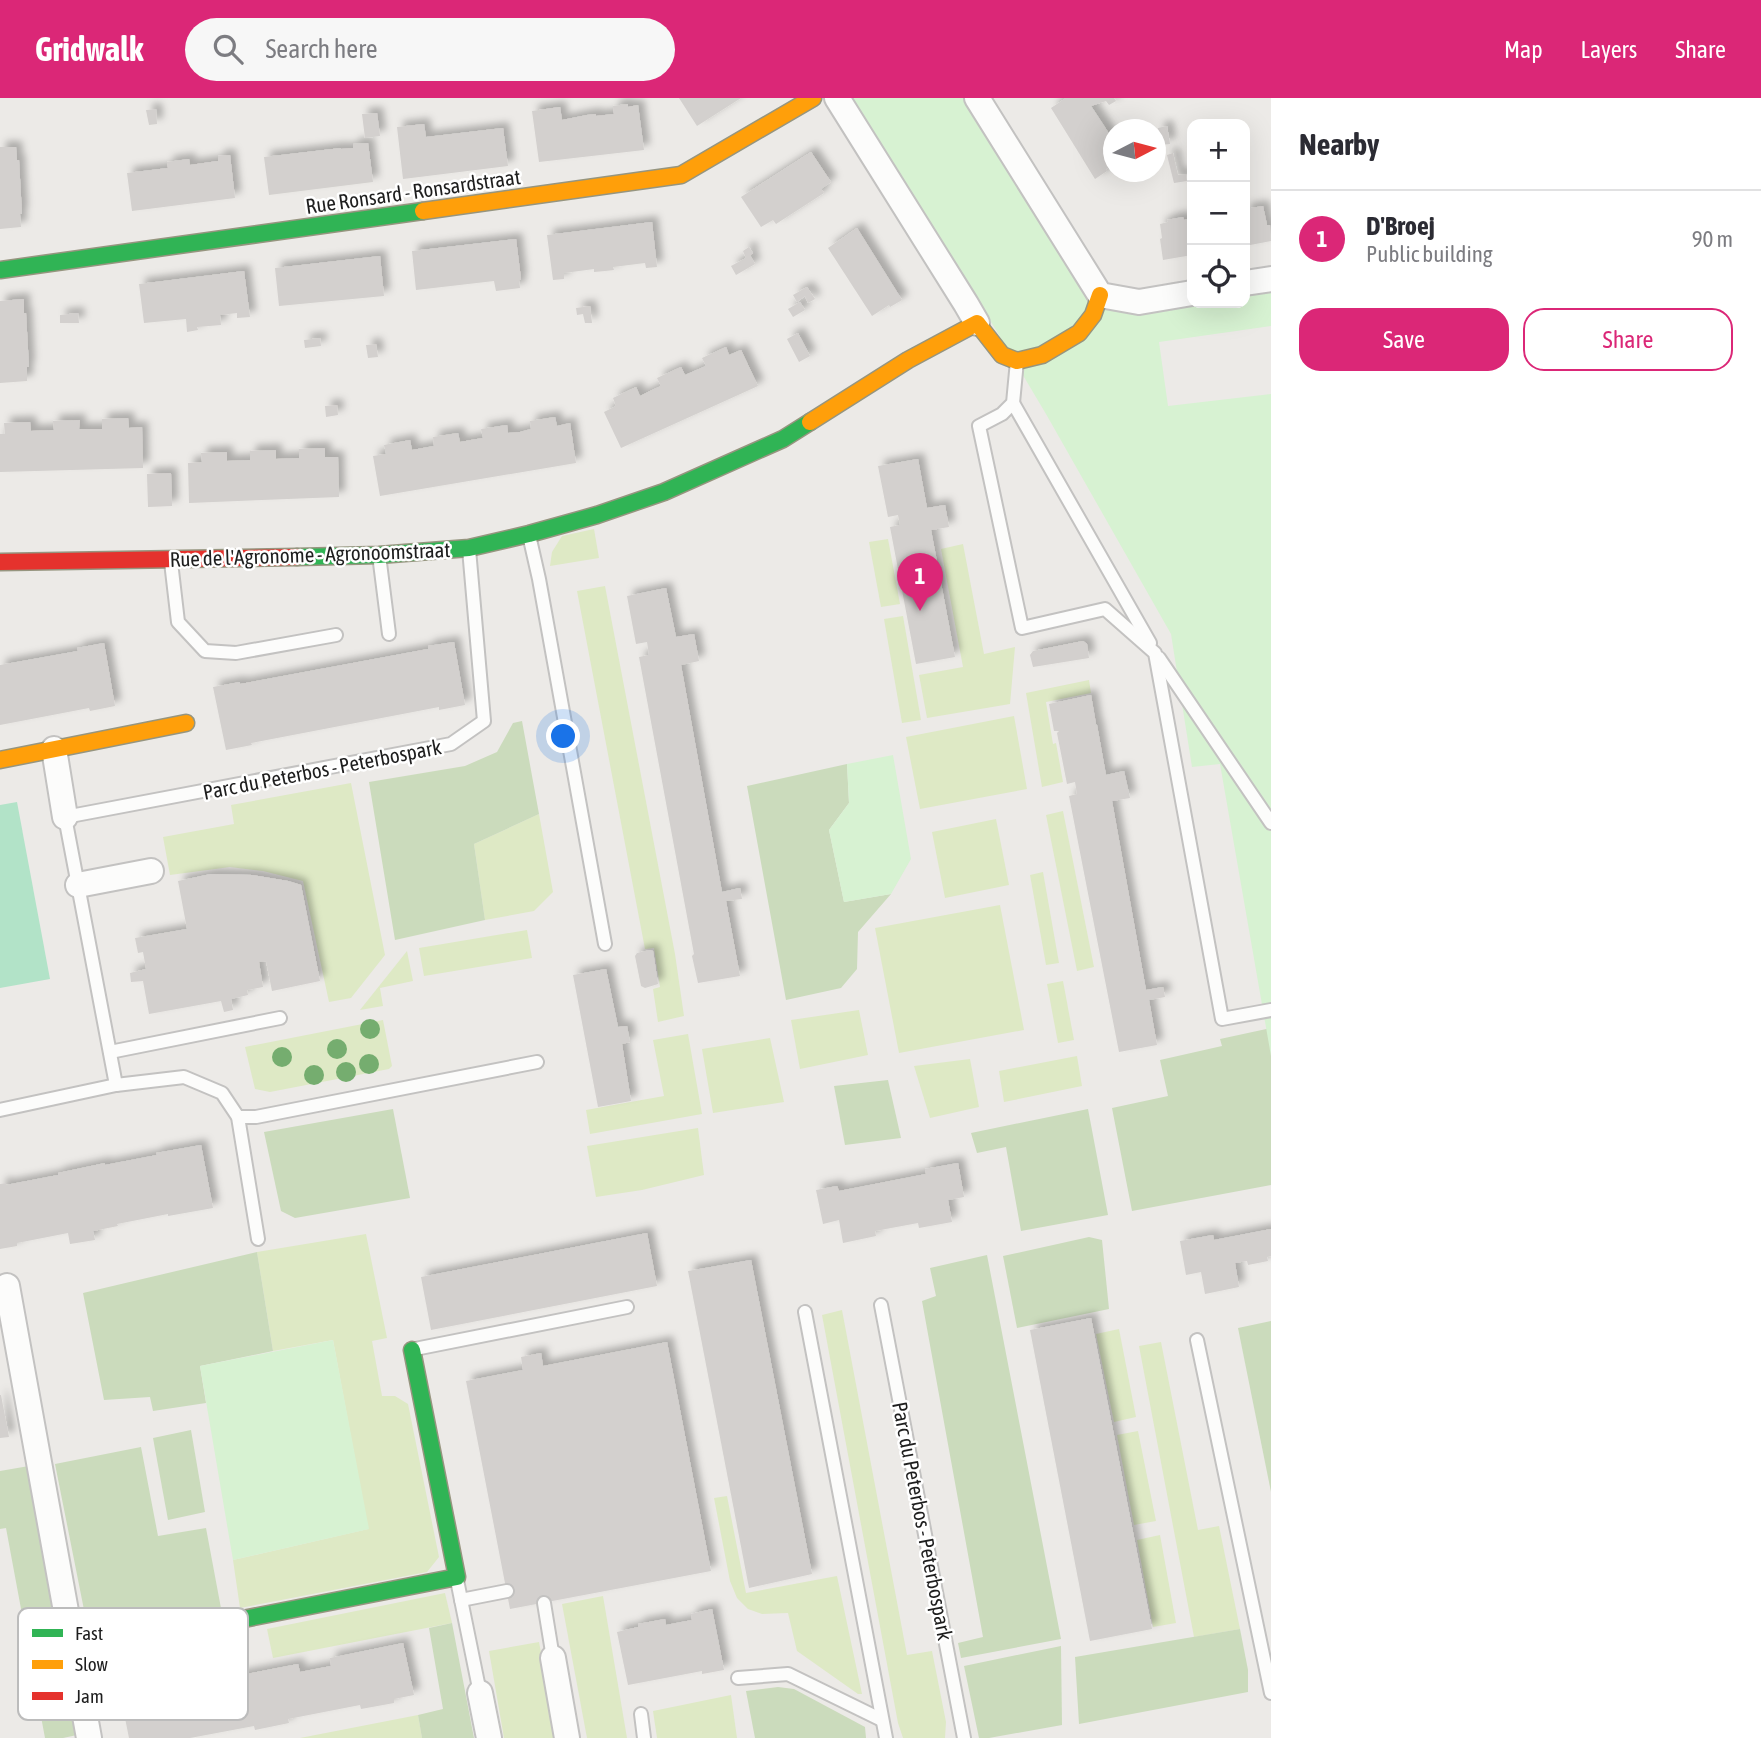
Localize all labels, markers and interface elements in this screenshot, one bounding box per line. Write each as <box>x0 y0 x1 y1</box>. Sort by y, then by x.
search box <box>185 18 675 81</box>
text: Gridwalk <box>35 30 143 68</box>
icon: search <box>209 30 247 68</box>
text: Search here <box>265 34 378 64</box>
text: Map <box>1504 36 1543 63</box>
text: Layers <box>1581 36 1637 63</box>
text: Share <box>1675 36 1726 63</box>
north arrow <box>1103 119 1166 182</box>
map controls <box>1187 119 1250 308</box>
button: + <box>1187 119 1250 182</box>
text: Nearby <box>1299 127 1379 161</box>
street label: Rue Ronsard - Ronsardstraat <box>304 164 522 218</box>
button: − <box>1187 182 1250 245</box>
text: D'Broej <box>1366 211 1435 241</box>
text: 1 <box>1317 226 1327 252</box>
text: 90 m <box>1692 226 1733 252</box>
text: Public building <box>1366 241 1493 267</box>
button: locate <box>1187 245 1250 308</box>
button: Save <box>1299 308 1509 371</box>
button: Share <box>1523 308 1733 371</box>
street label: Rue de l'Agronome - Agronoomstraat <box>169 537 451 571</box>
pin: 1 <box>897 553 943 611</box>
your location <box>546 719 580 753</box>
street label: Parc du Peterbos - Peterbospark <box>201 734 443 804</box>
street label: Parc du Peterbos - Peterbospark <box>888 1400 958 1642</box>
legend <box>18 1608 248 1720</box>
text: Fast <box>75 1622 103 1644</box>
text: Slow <box>75 1653 109 1675</box>
text: Jam <box>75 1685 104 1707</box>

